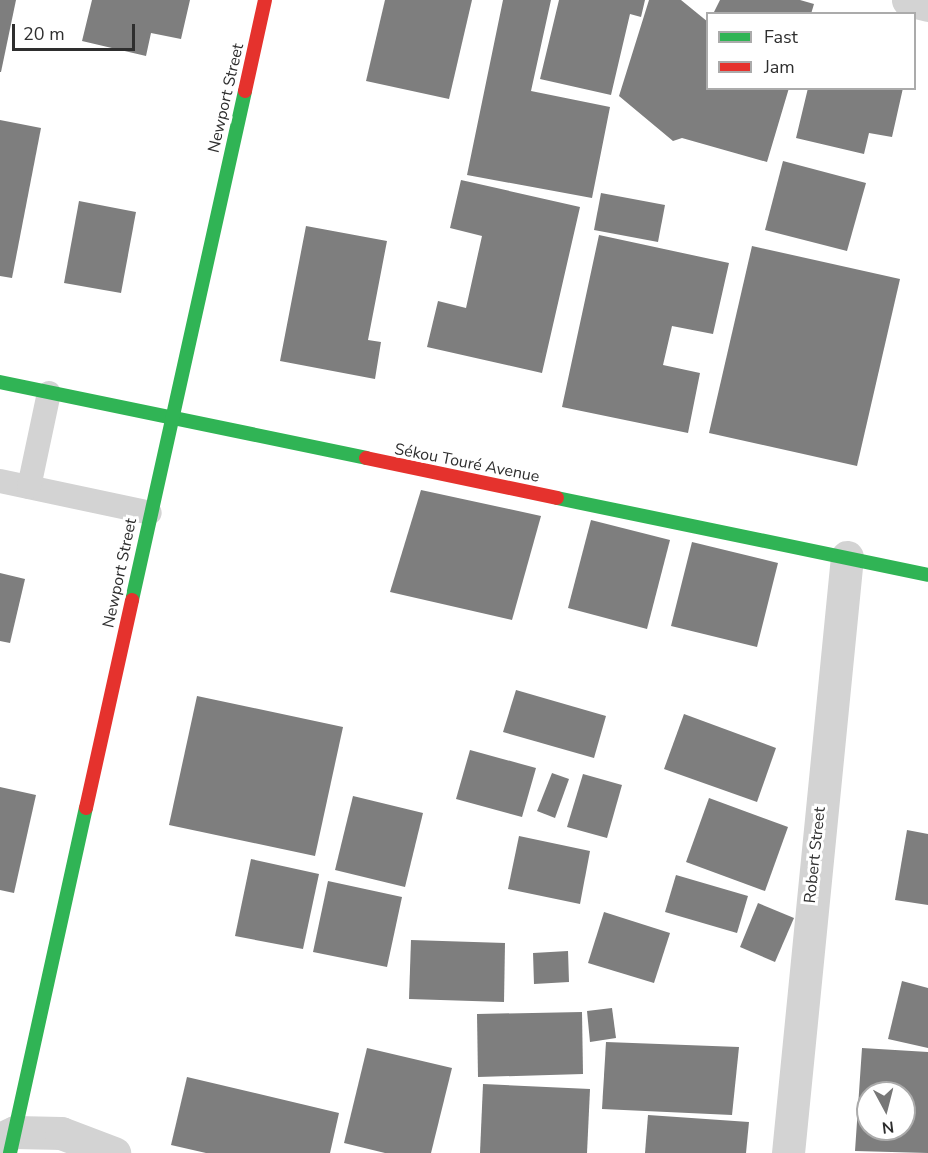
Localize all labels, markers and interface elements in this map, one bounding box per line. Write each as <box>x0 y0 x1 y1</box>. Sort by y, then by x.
scale bar <box>15 12 138 50</box>
legend <box>706 12 916 90</box>
text: 20 m <box>23 22 65 46</box>
text: Fast <box>764 25 798 49</box>
street label: Newport Street <box>204 42 248 154</box>
text: Jam <box>764 55 795 79</box>
street label: Sékou Touré Avenue <box>393 440 541 486</box>
street label: Newport Street <box>99 516 141 630</box>
street label: Robert Street <box>800 806 830 904</box>
north arrow <box>856 1081 916 1141</box>
text: N <box>881 1115 895 1139</box>

